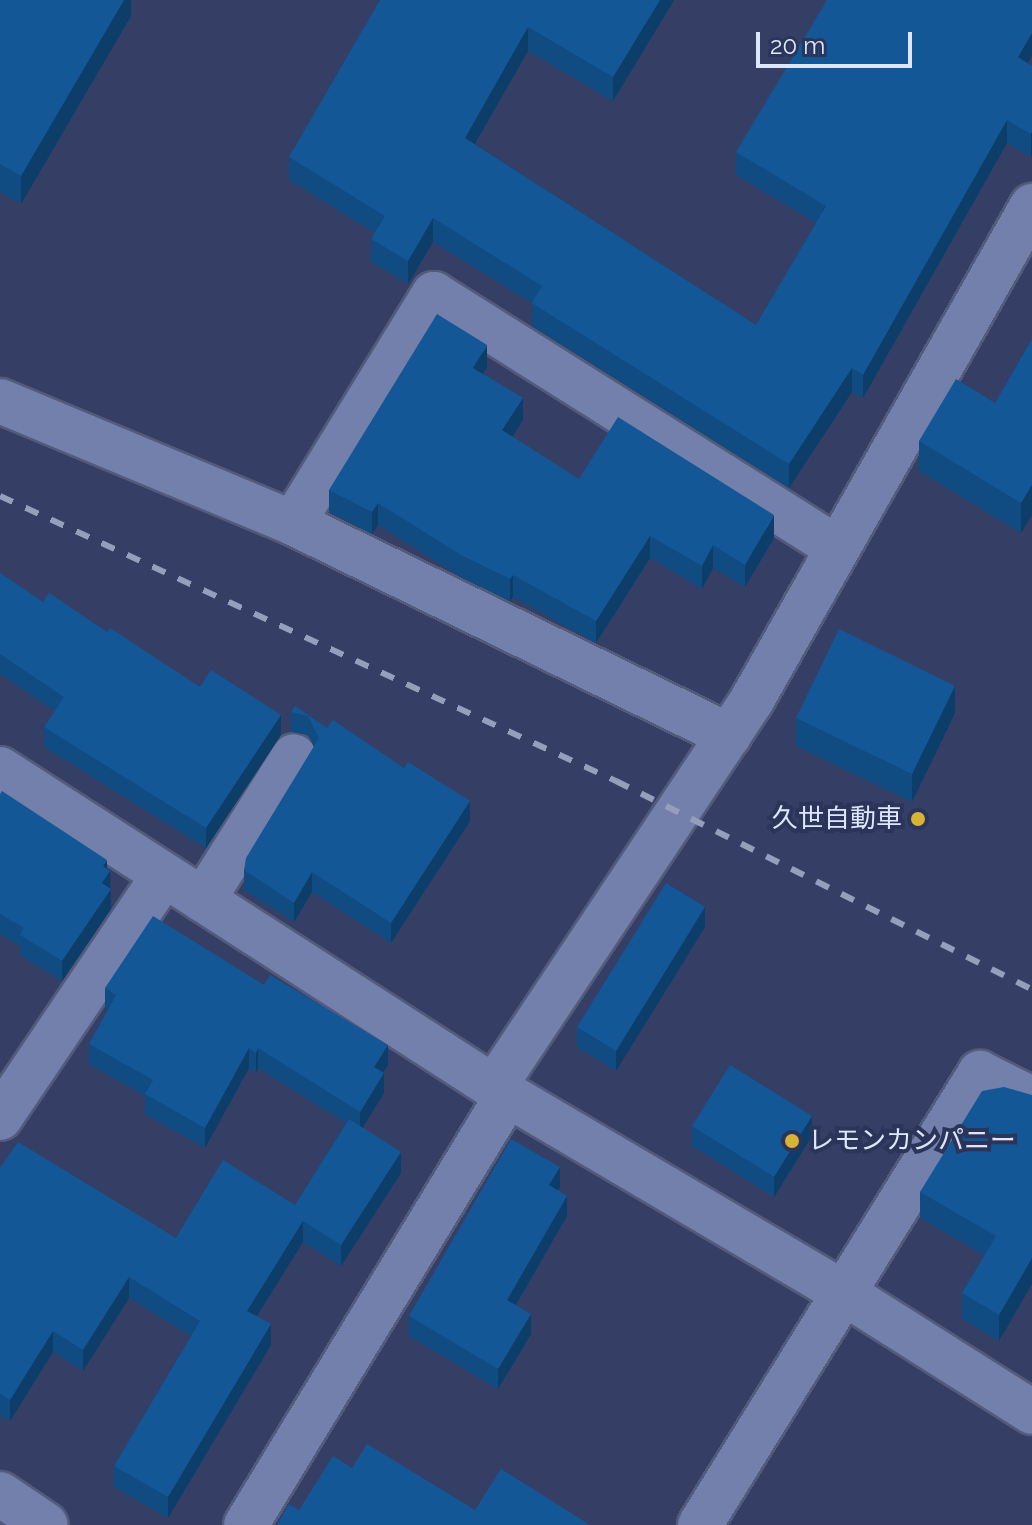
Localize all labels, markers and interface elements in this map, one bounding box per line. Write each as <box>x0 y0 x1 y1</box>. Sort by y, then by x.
scale bar <box>760 16 916 66</box>
text: 20 m <box>770 31 825 60</box>
place label: 久世自動車 <box>772 803 902 835</box>
marker: 久世自動車 <box>909 810 927 828</box>
place label: レモンカンパニー <box>808 1125 1016 1157</box>
marker: レモンカンパニー <box>783 1132 801 1150</box>

